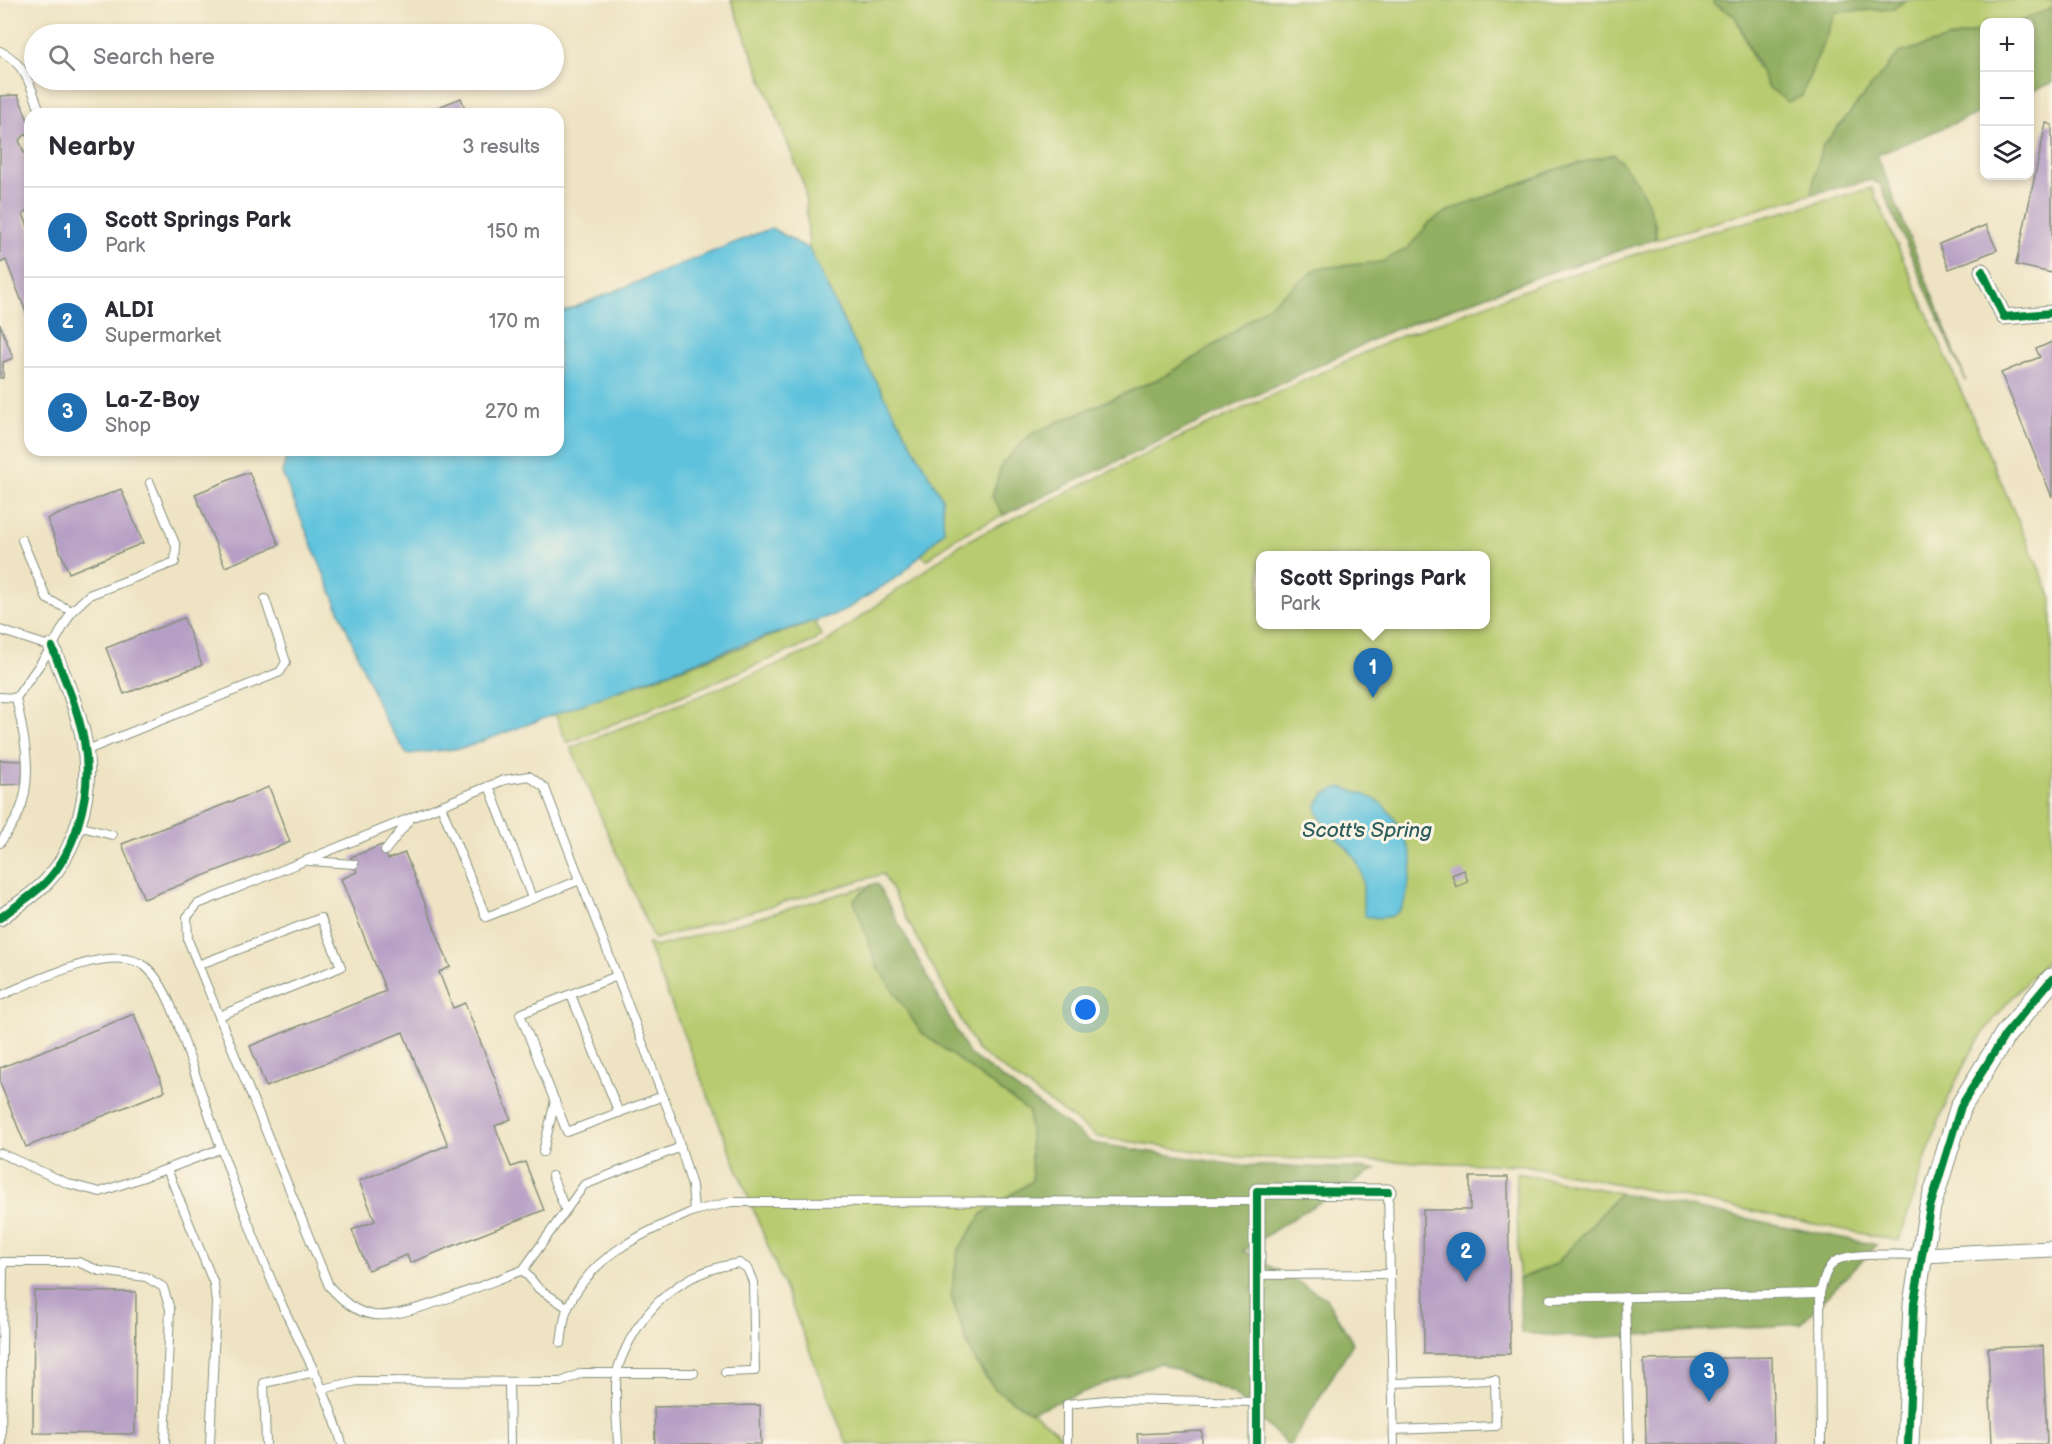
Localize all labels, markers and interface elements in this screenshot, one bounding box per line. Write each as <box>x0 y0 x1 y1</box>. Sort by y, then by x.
map controls <box>1980 18 2034 180</box>
button: + <box>1980 18 2034 72</box>
search box <box>24 24 564 90</box>
icon: search <box>45 41 78 74</box>
text: Search here <box>93 44 215 71</box>
button: − <box>1980 72 2034 126</box>
button: layers <box>1980 126 2034 180</box>
text: Nearby <box>48 132 135 163</box>
text: 3 results <box>462 135 540 159</box>
text: Scott Springs Park <box>105 207 291 234</box>
text: 1 <box>63 220 72 244</box>
text: 150 m <box>487 220 540 244</box>
text: Park <box>105 234 145 258</box>
text: ALDI <box>105 297 154 324</box>
text: 2 <box>62 310 73 334</box>
text: 170 m <box>489 310 540 334</box>
text: Supermarket <box>105 324 221 348</box>
text: La-Z-Boy <box>105 387 200 414</box>
text: 3 <box>62 400 73 424</box>
text: 270 m <box>485 400 540 424</box>
text: Shop <box>105 414 151 438</box>
popup <box>1256 551 1490 629</box>
text: Scott Springs Park <box>1280 565 1466 592</box>
text: Park <box>1280 592 1320 616</box>
pin: 1 <box>1354 648 1392 698</box>
water label: Scott's Spring <box>1302 818 1432 843</box>
your location <box>1071 995 1100 1024</box>
pin: 2 <box>1446 1232 1486 1282</box>
pin: 3 <box>1690 1352 1728 1402</box>

